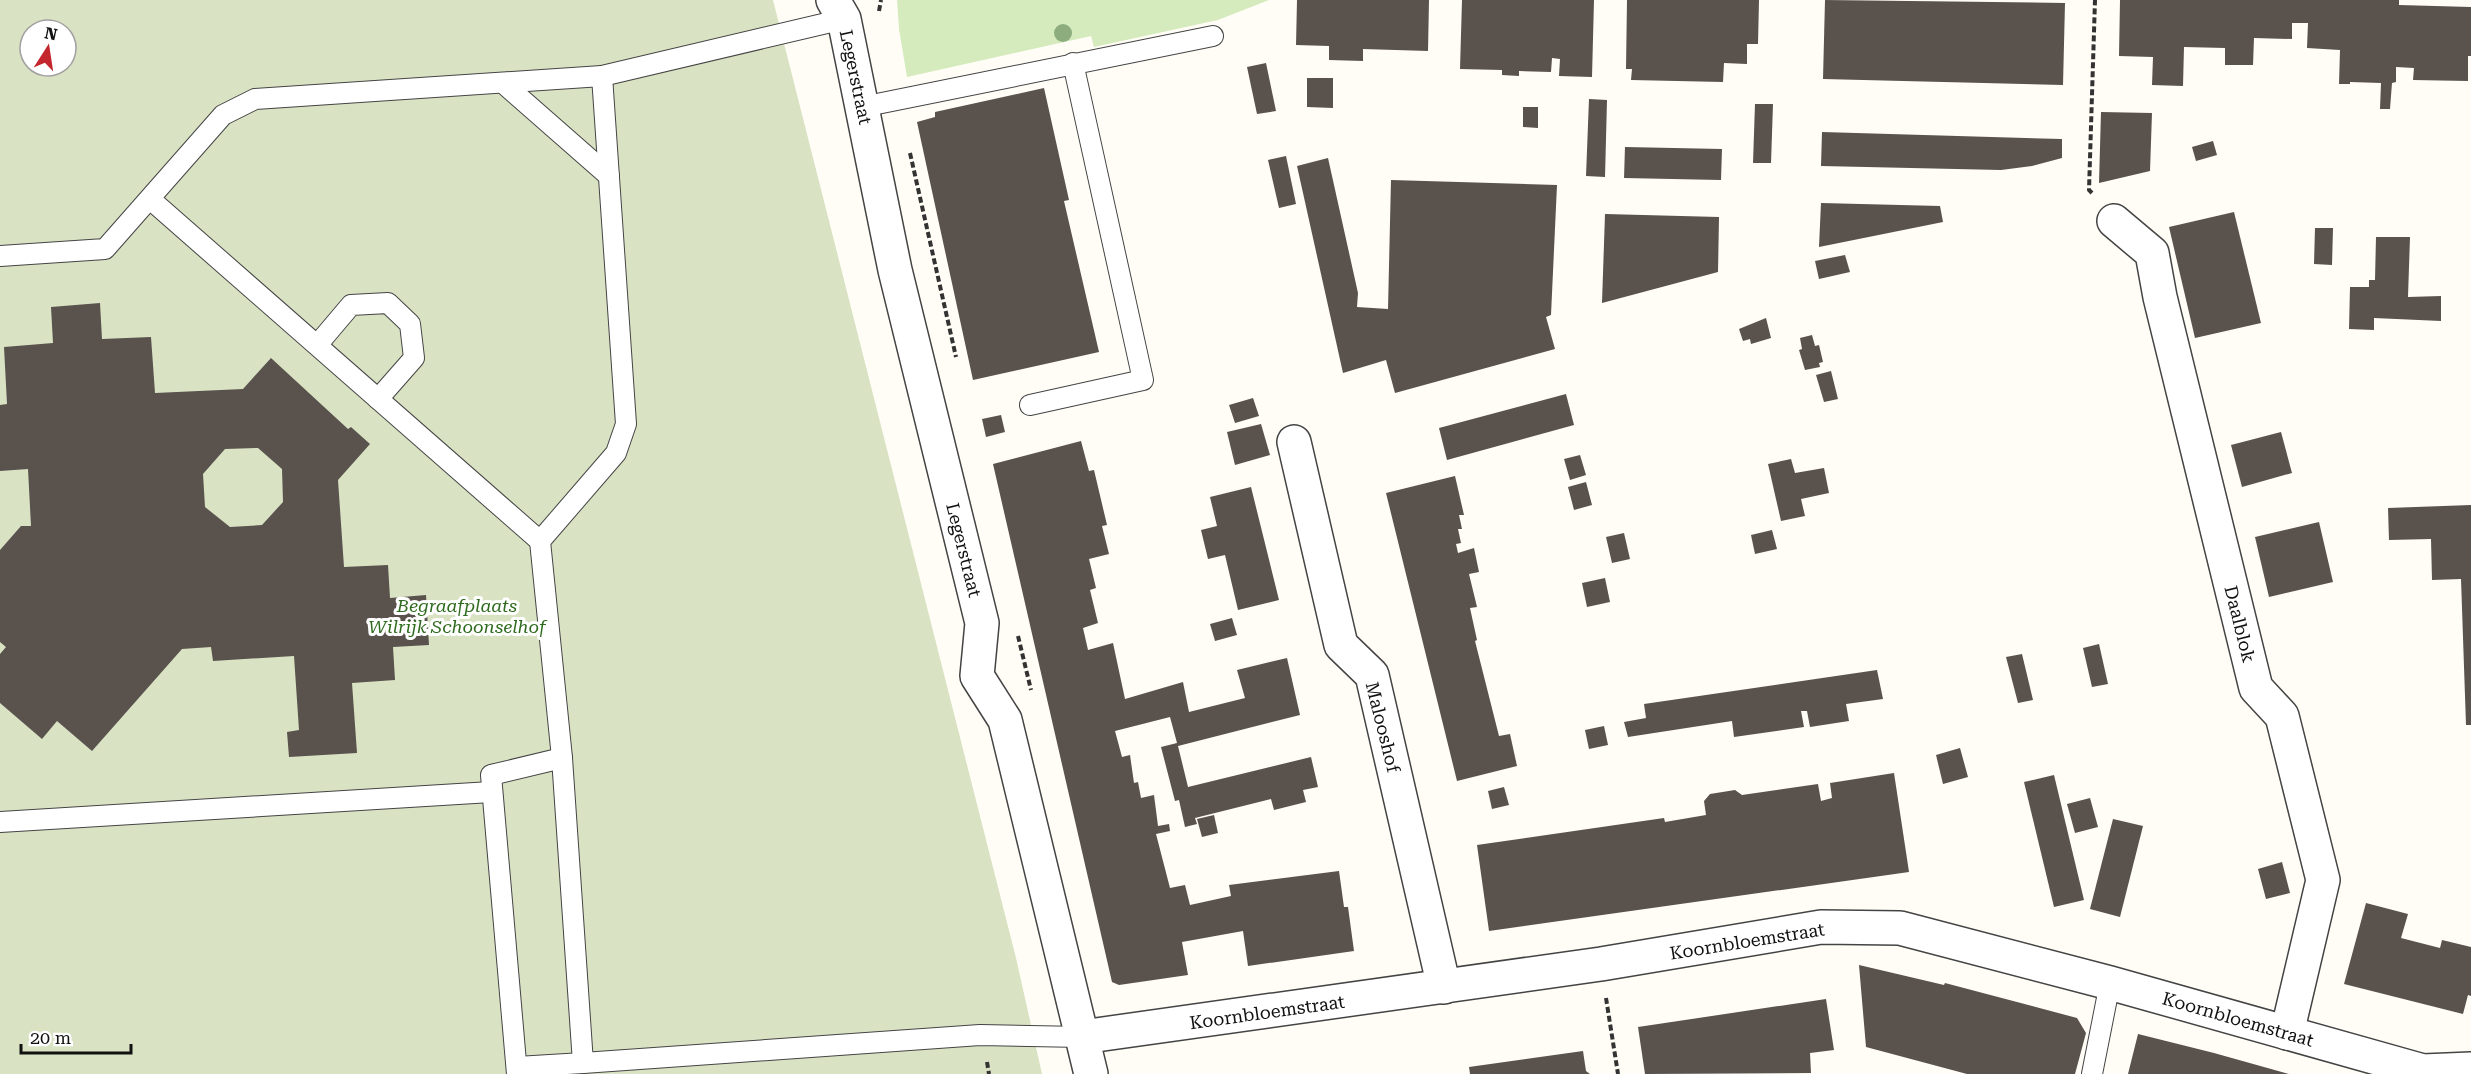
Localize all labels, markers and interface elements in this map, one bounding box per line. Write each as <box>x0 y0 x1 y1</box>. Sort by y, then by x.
north arrow <box>18 18 78 78</box>
text: N <box>43 23 59 44</box>
street label: Legerstraat <box>836 28 876 127</box>
street label: Legerstraat <box>942 501 986 600</box>
street label: Daalblok <box>2220 583 2260 665</box>
park label: Begraafplaats Wilrijk Schoonselhof <box>368 595 548 637</box>
street label: Malooshof <box>1362 680 1405 775</box>
street label: Koornbloemstraat <box>1668 918 1826 964</box>
street label: Koornbloemstraat <box>2160 987 2316 1051</box>
street label: Koornbloemstraat <box>1188 991 1346 1033</box>
scale bar <box>21 1017 130 1055</box>
text: 20 m <box>30 1027 71 1048</box>

